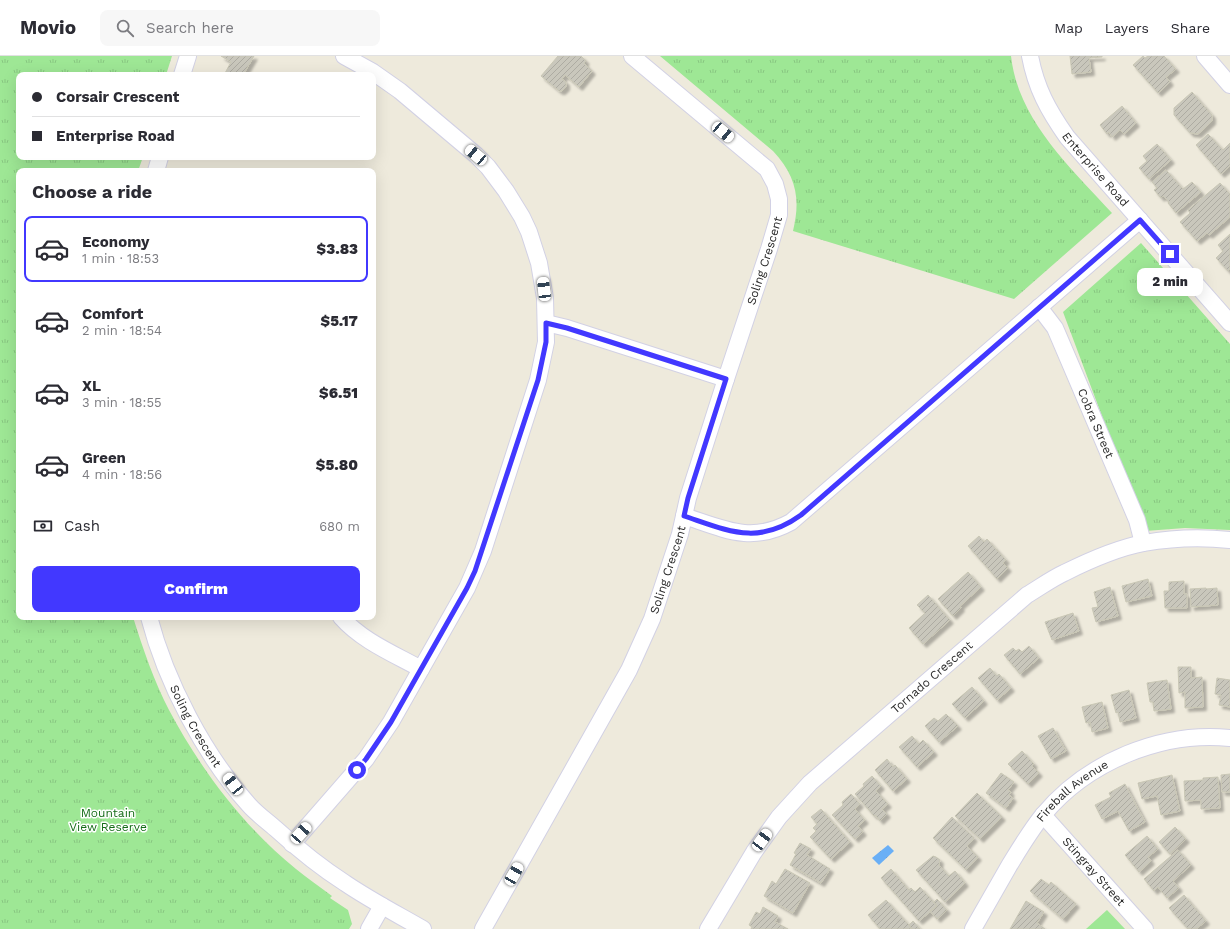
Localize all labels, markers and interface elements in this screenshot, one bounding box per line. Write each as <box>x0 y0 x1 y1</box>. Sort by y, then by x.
search box <box>100 10 380 46</box>
text: Movio <box>20 16 76 39</box>
icon: search <box>114 17 136 39</box>
text: Search here <box>146 19 234 37</box>
text: Map <box>1054 20 1083 36</box>
text: Layers <box>1105 20 1149 36</box>
text: Share <box>1171 20 1210 36</box>
text: Corsair Crescent <box>56 88 179 106</box>
car <box>710 120 736 144</box>
text: Enterprise Road <box>56 127 175 145</box>
street label: Enterprise Road <box>1059 130 1132 210</box>
car <box>463 143 489 167</box>
text: Choose a ride <box>32 181 152 202</box>
street label: Soling Crescent <box>744 215 785 307</box>
icon: car <box>34 231 70 267</box>
text: Economy <box>82 233 149 251</box>
text: $3.83 <box>316 240 358 258</box>
route end <box>1161 245 1179 263</box>
text: 1 min · 18:53 <box>82 251 159 266</box>
callout: 2 min <box>1137 268 1203 296</box>
text: 2 min <box>1152 274 1188 289</box>
car <box>537 276 551 302</box>
icon: car <box>34 303 70 339</box>
text: Comfort <box>82 305 143 323</box>
text: $5.17 <box>320 312 358 330</box>
text: 2 min · 18:54 <box>82 323 162 338</box>
icon: car <box>34 375 70 411</box>
text: XL <box>82 377 101 395</box>
text: $6.51 <box>319 384 358 402</box>
street label: Cobra Street <box>1075 386 1117 460</box>
text: 3 min · 18:55 <box>82 395 162 410</box>
icon: car <box>34 447 70 483</box>
text: Green <box>82 449 126 467</box>
text: $5.80 <box>316 456 358 474</box>
text: 4 min · 18:56 <box>82 467 162 482</box>
icon: cash <box>32 515 54 537</box>
text: Cash <box>64 517 100 535</box>
text: 680 m <box>319 519 360 534</box>
street label: Soling Crescent <box>647 524 689 616</box>
button: Confirm <box>32 566 360 612</box>
street label: Tornado Crescent <box>888 638 976 717</box>
street label: Soling Crescent <box>167 683 224 770</box>
street label: Fireball Avenue <box>1033 757 1111 825</box>
route start <box>348 761 366 779</box>
car <box>221 771 245 797</box>
park label: Mountain View Reserve <box>69 806 147 834</box>
car <box>289 820 313 846</box>
car <box>750 827 774 853</box>
street label: Stingray Street <box>1059 835 1128 909</box>
car <box>503 861 525 887</box>

